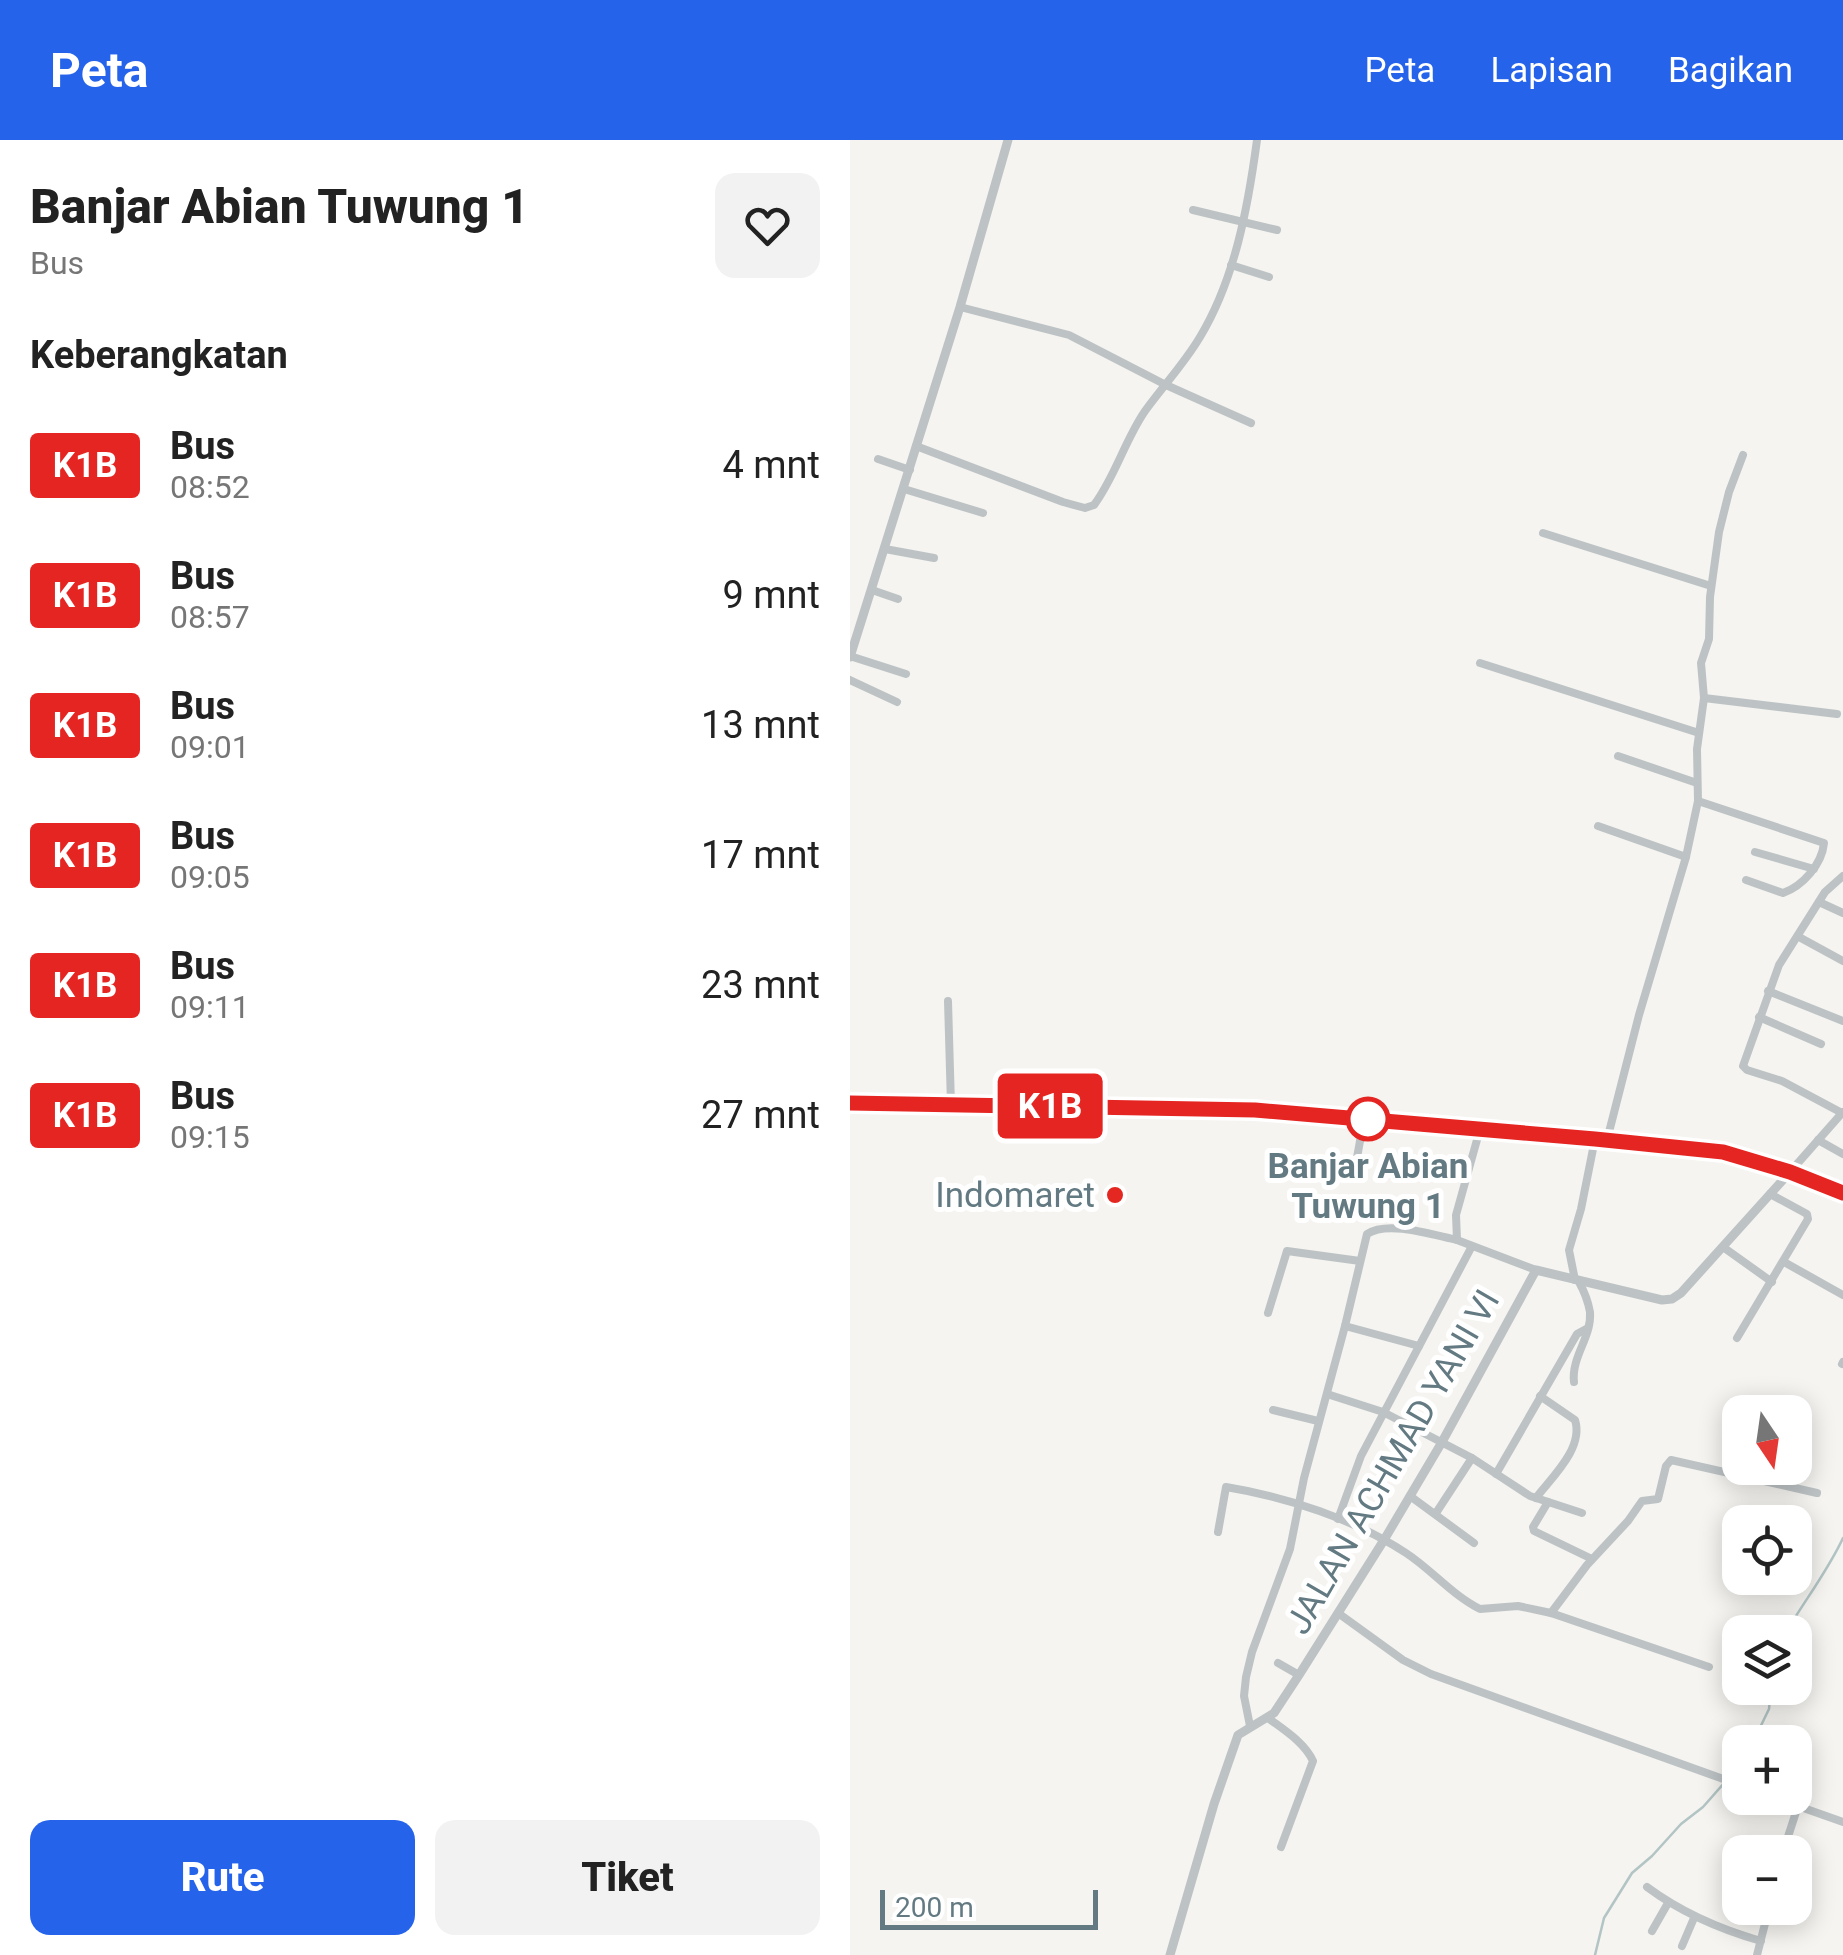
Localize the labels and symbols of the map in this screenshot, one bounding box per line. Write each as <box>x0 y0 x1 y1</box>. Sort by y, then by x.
line badge: K1B <box>992 1074 1108 1138</box>
marker: Banjar Abian Tuwung 1 <box>1347 1098 1389 1140</box>
place label: Banjar Abian Tuwung 1 <box>1268 1146 1468 1227</box>
place label: Indomaret <box>935 1175 1095 1216</box>
marker: Indomaret <box>1104 1184 1126 1206</box>
street label: JALAN ACHMAD YANI VI <box>1278 1283 1508 1641</box>
north arrow <box>1722 1395 1812 1485</box>
scale bar <box>880 1885 1098 1930</box>

